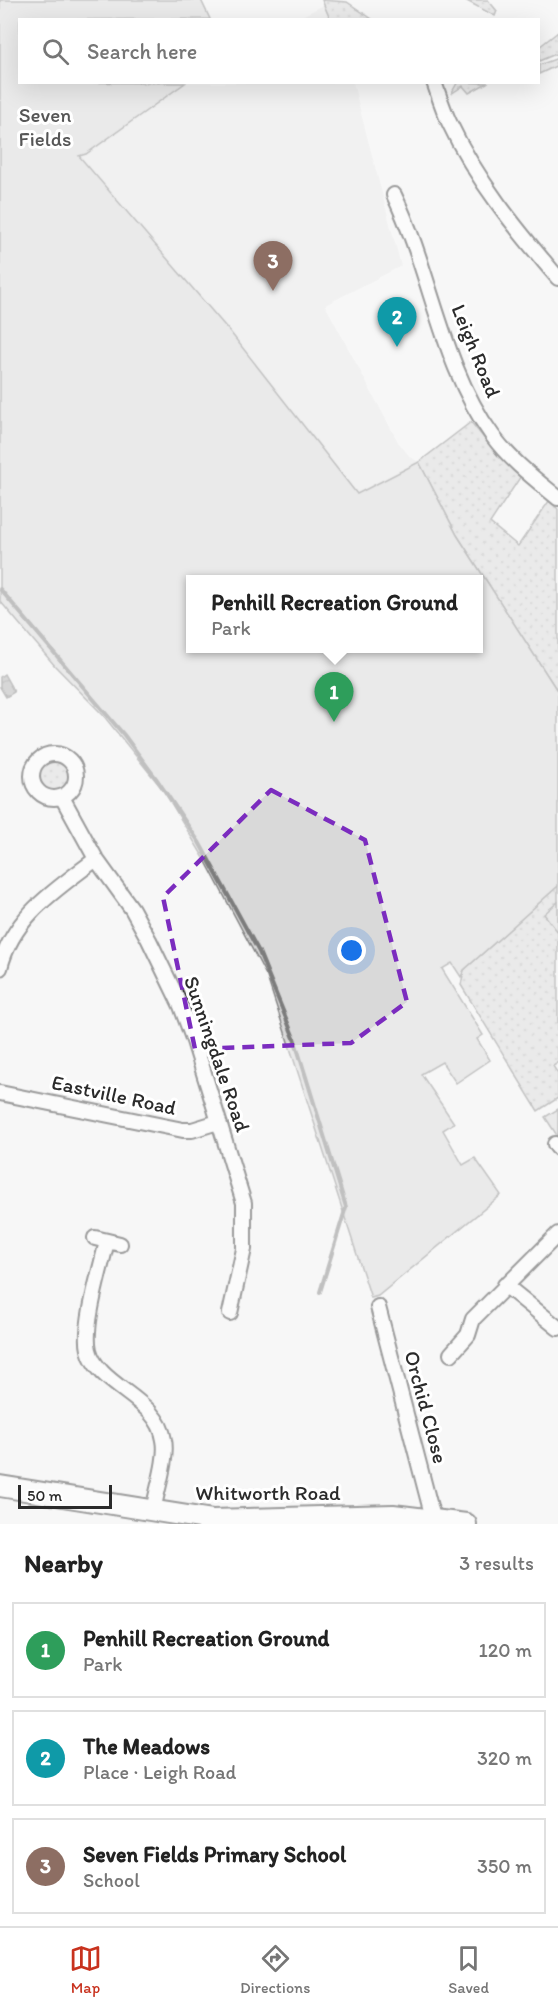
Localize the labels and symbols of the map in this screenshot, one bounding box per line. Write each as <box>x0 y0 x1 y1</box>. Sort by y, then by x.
park label: Seven Fields <box>19 102 71 151</box>
pin: 3 <box>254 242 292 291</box>
pin: 2 <box>378 298 416 347</box>
street label: Leigh Road <box>446 301 507 402</box>
pin: 1 <box>314 672 354 722</box>
your location <box>337 936 366 965</box>
street label: Sunningdale Road <box>179 973 256 1135</box>
street label: Eastville Road <box>50 1069 179 1120</box>
street label: Orchid Close <box>399 1348 454 1466</box>
street label: Whitworth Road <box>195 1480 341 1505</box>
scale bar <box>18 1482 112 1510</box>

